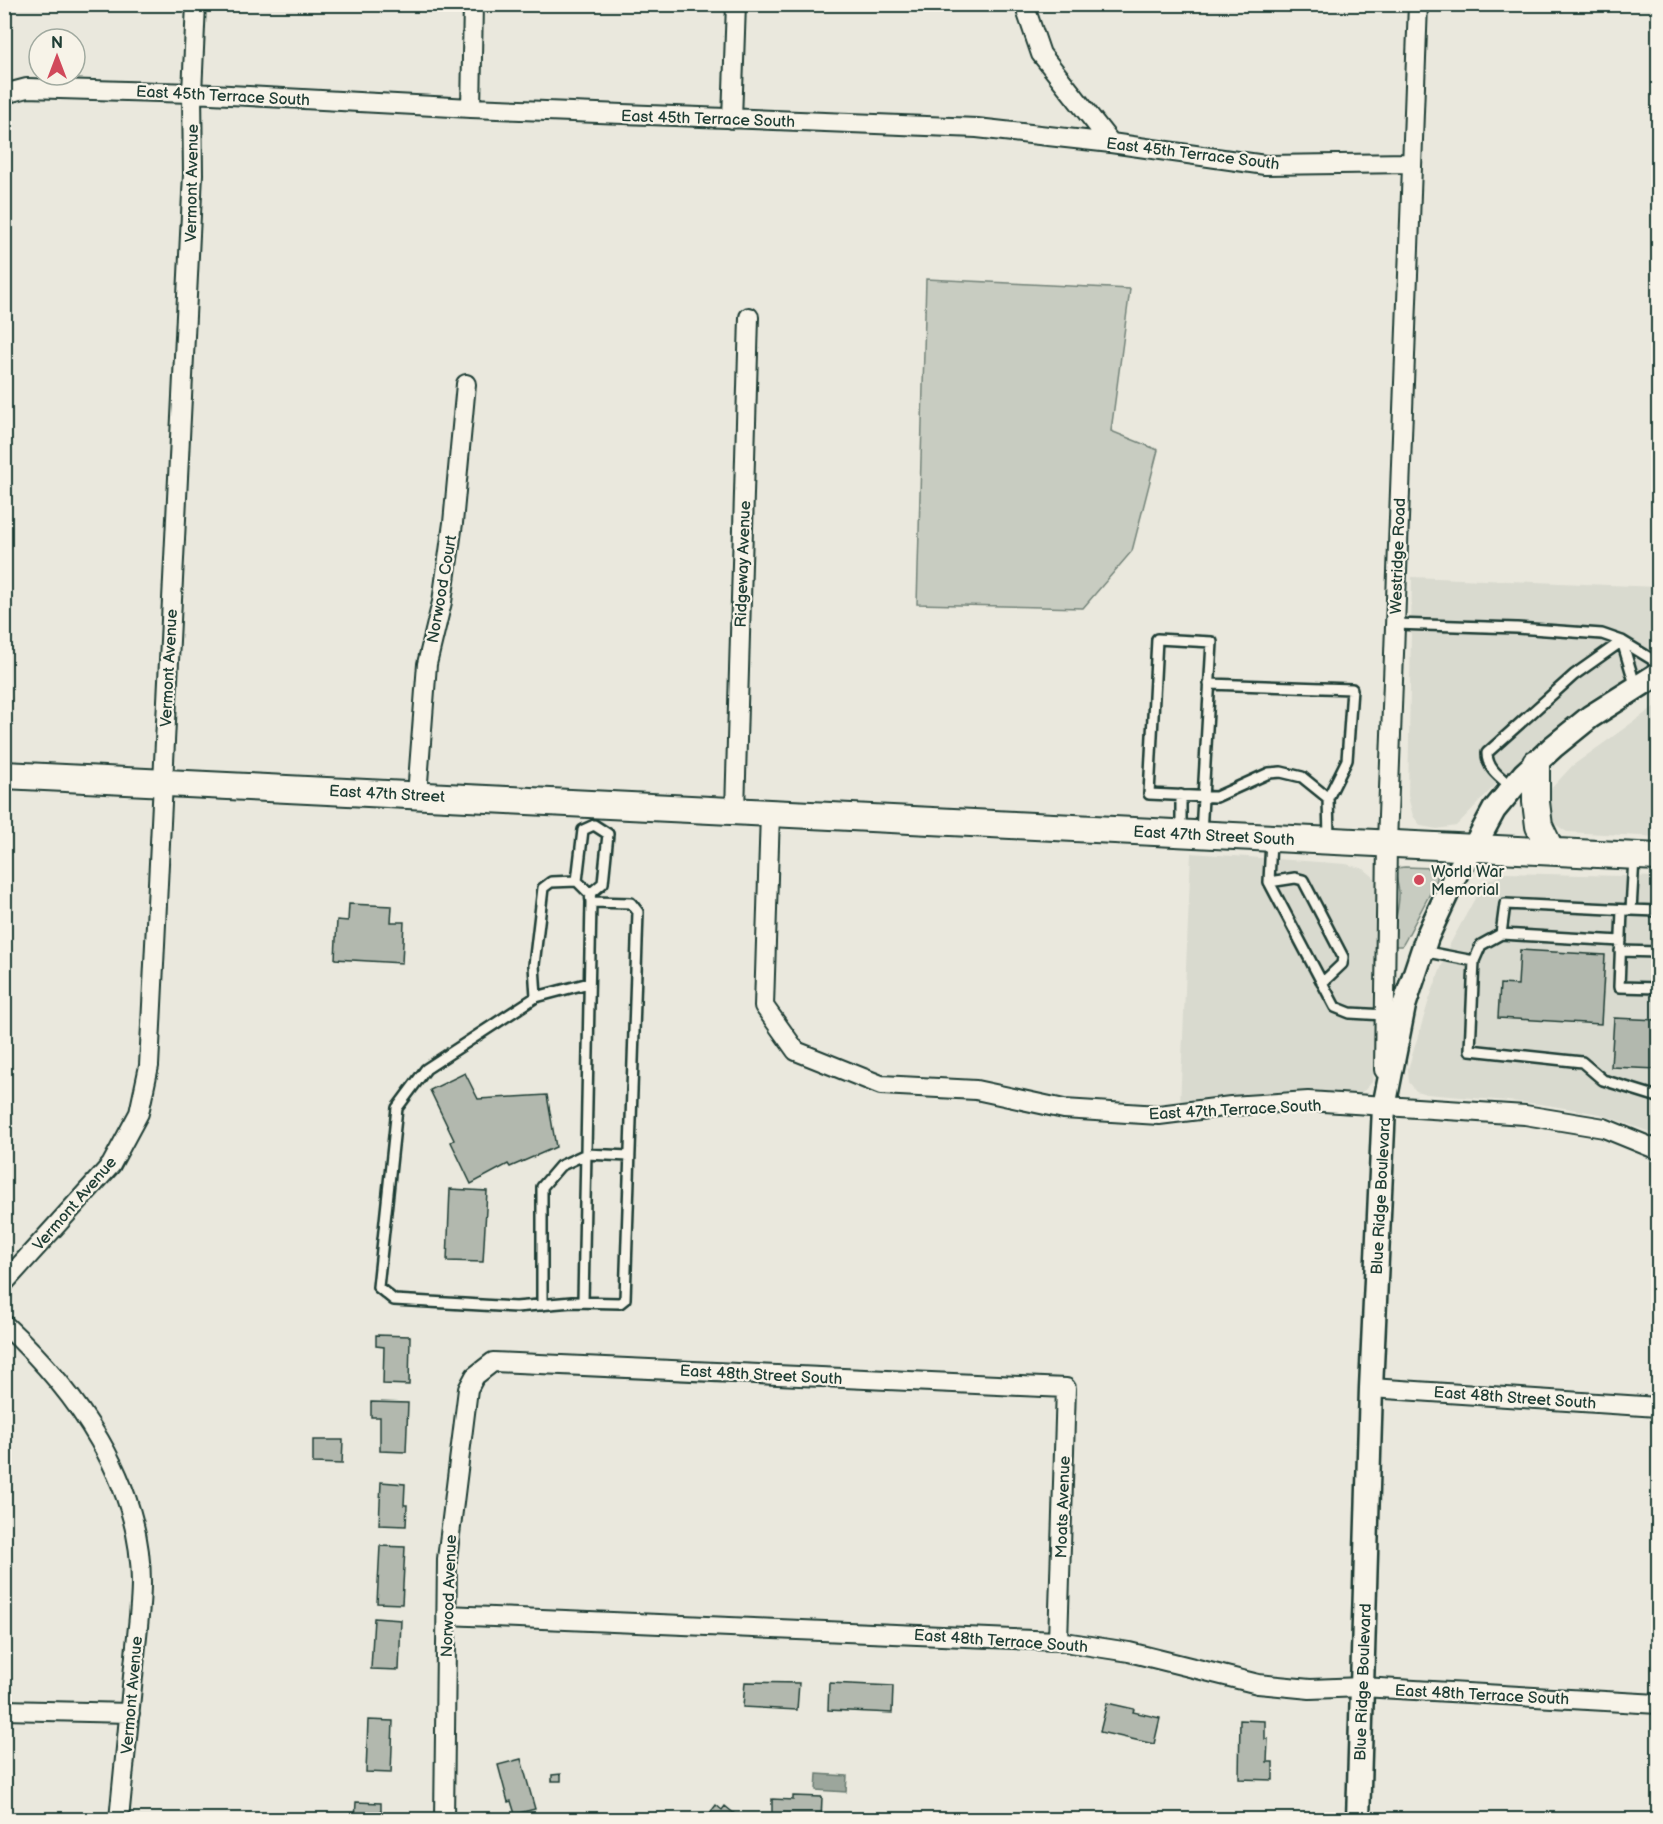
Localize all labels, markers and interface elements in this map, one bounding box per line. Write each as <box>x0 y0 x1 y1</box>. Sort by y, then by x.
north arrow <box>27 27 87 87</box>
text: N <box>51 34 63 53</box>
street label: East 45th Terrace South <box>135 82 311 111</box>
street label: East 45th Terrace South <box>621 107 796 132</box>
street label: Vermont Avenue <box>182 123 203 242</box>
street label: East 45th Terrace South <box>1105 134 1281 175</box>
street label: Westridge Road <box>1387 498 1410 615</box>
street label: Ridgeway Avenue <box>732 500 755 628</box>
street label: Norwood Court <box>424 534 461 645</box>
street label: Vermont Avenue <box>157 608 182 728</box>
street label: East 47th Street <box>328 782 445 807</box>
street label: East 47th Street South <box>1133 823 1295 850</box>
place label: World War Memorial <box>1431 863 1505 900</box>
marker: World War Memorial <box>1412 873 1426 887</box>
street label: East 47th Terrace South <box>1148 1096 1322 1125</box>
street label: Blue Ridge Boulevard <box>1368 1117 1395 1275</box>
street label: Vermont Avenue <box>29 1153 121 1255</box>
street label: East 48th Street South <box>679 1362 843 1389</box>
street label: East 48th Street South <box>1433 1383 1597 1414</box>
street label: Moats Avenue <box>1052 1455 1075 1559</box>
street label: Norwood Avenue <box>438 1534 461 1658</box>
street label: Blue Ridge Boulevard <box>1351 1603 1376 1761</box>
street label: East 48th Terrace South <box>913 1626 1089 1657</box>
street label: Vermont Avenue <box>118 1635 147 1755</box>
street label: East 48th Terrace South <box>1394 1681 1570 1710</box>

